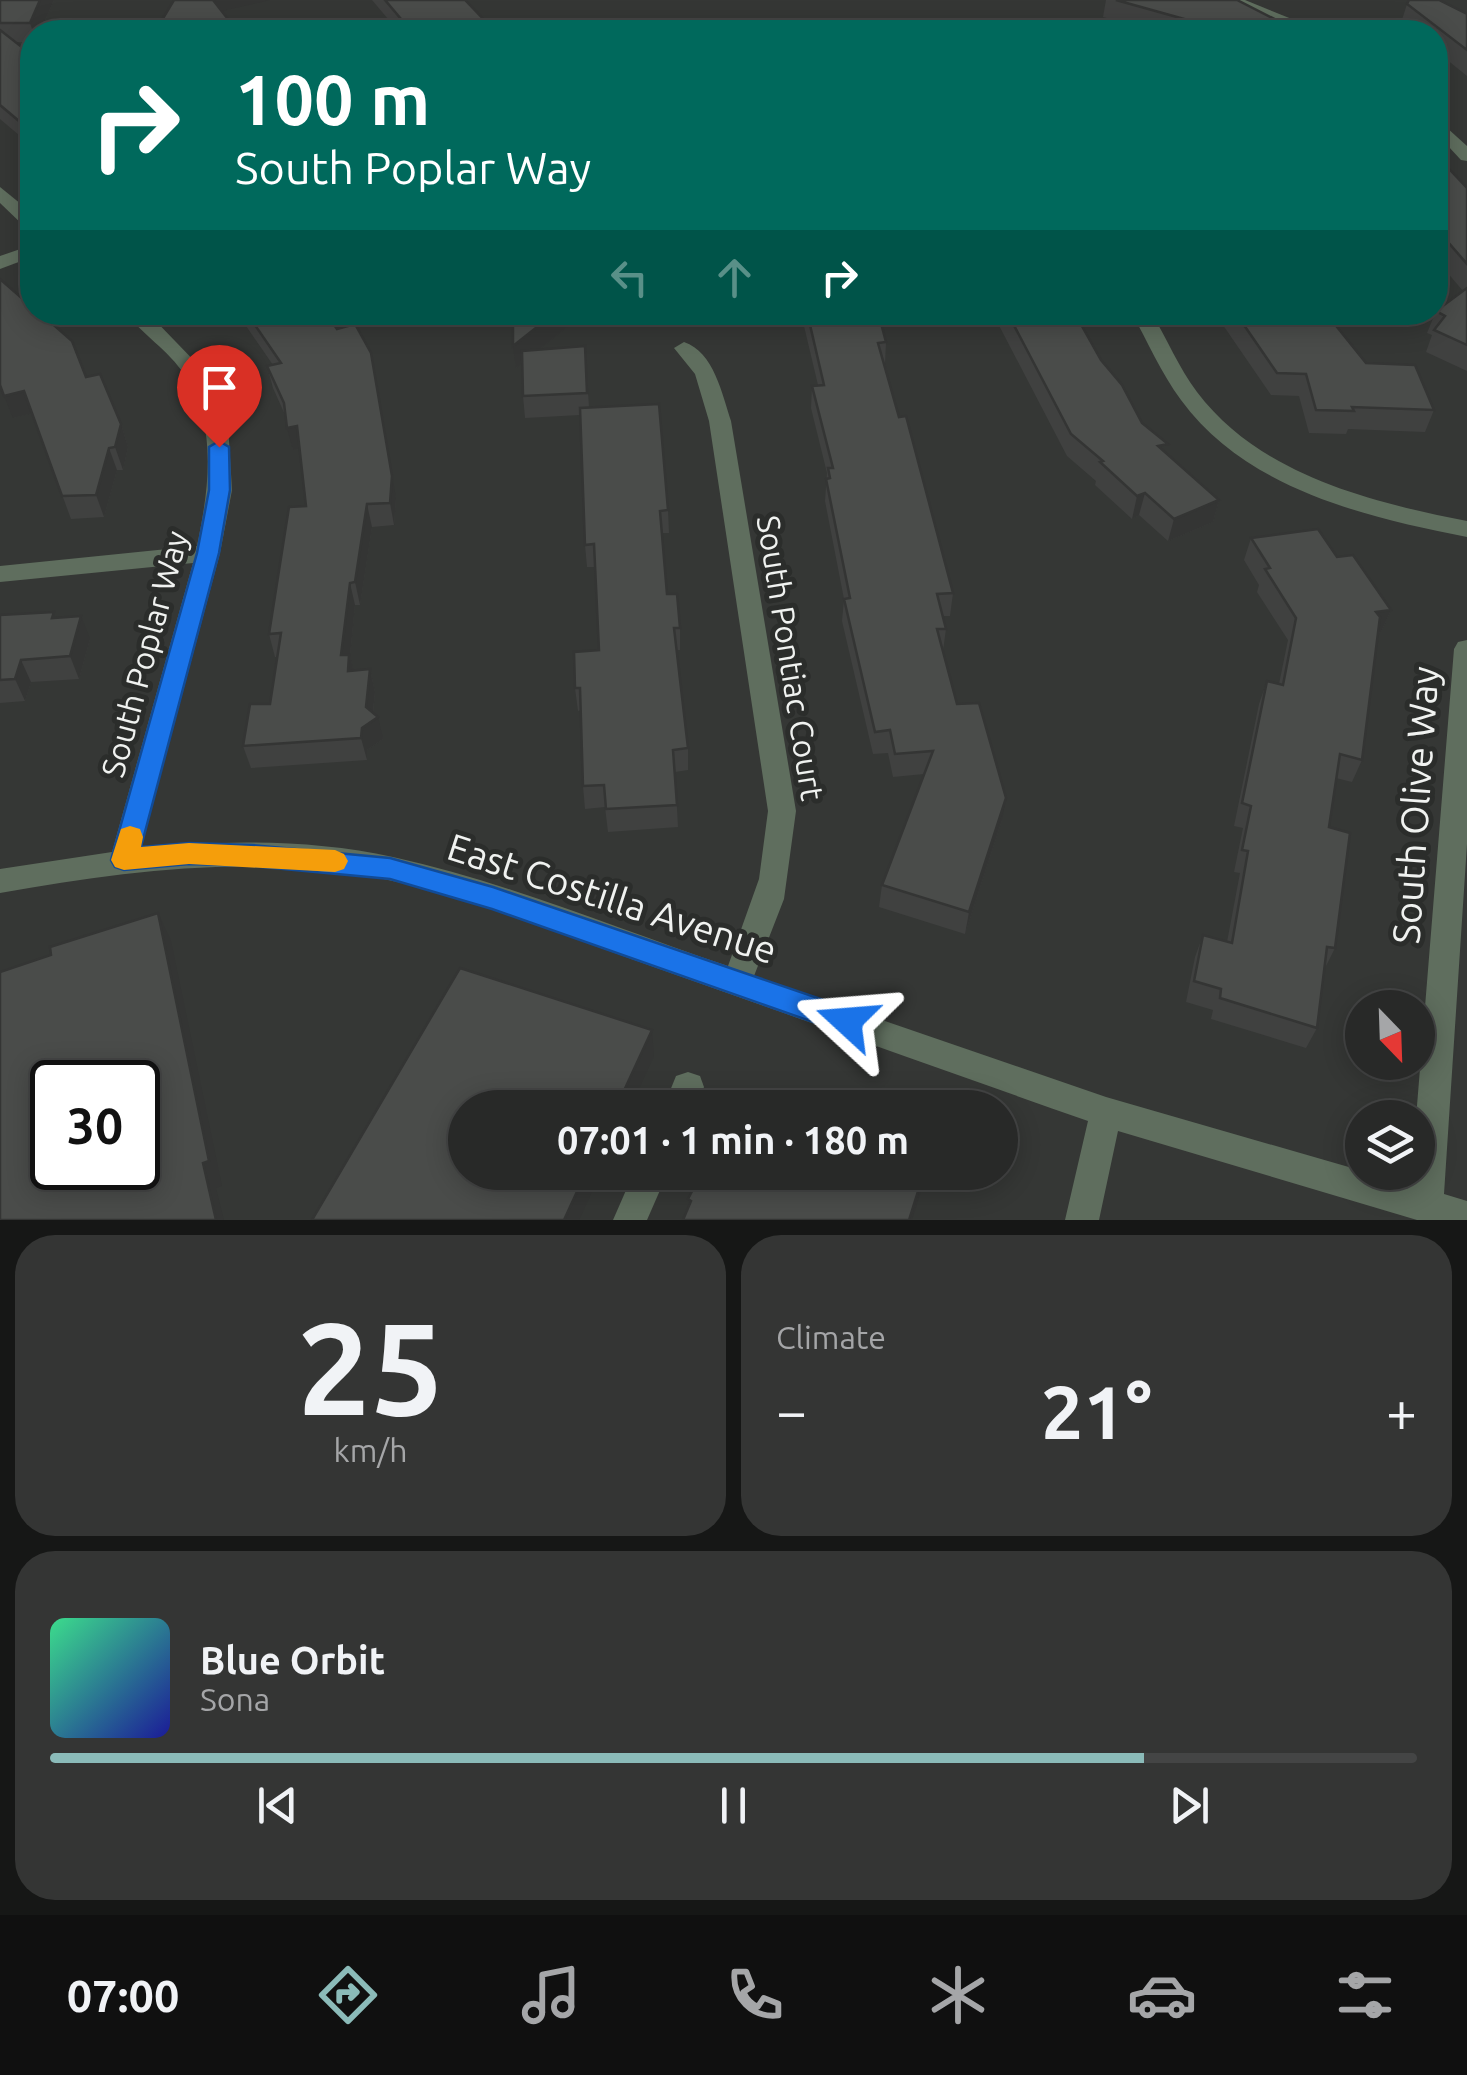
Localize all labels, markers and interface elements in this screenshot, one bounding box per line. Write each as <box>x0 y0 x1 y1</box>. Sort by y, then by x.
icon: right <box>70 60 200 190</box>
text: 100 m <box>235 60 430 138</box>
text: South Poplar Way <box>235 142 591 193</box>
icon: left <box>602 250 657 305</box>
icon: ahead <box>707 250 762 305</box>
icon: right <box>812 250 867 305</box>
pin <box>177 345 262 448</box>
icon: arrive <box>192 360 247 415</box>
street label: South Pontiac Court <box>751 513 831 803</box>
street label: South Poplar Way <box>94 527 194 781</box>
street label: South Olive Way <box>1384 665 1446 945</box>
street label: East Costilla Avenue <box>443 825 782 971</box>
position arrow <box>795 969 899 1073</box>
north arrow <box>1345 990 1435 1080</box>
map controls <box>1345 990 1435 1190</box>
speed limit sign: 30 <box>30 1060 160 1190</box>
button: layers <box>1345 1100 1435 1190</box>
text: 07:01 · 1 min · 180 m <box>557 1119 909 1161</box>
text: 25 <box>297 1294 444 1440</box>
text: Climate <box>776 1319 886 1355</box>
text: 21° <box>1041 1369 1152 1453</box>
text: − <box>776 1380 807 1441</box>
text: + <box>1386 1380 1417 1441</box>
text: km/h <box>334 1432 407 1468</box>
text: Blue Orbit <box>200 1639 385 1681</box>
text: Sona <box>200 1681 270 1717</box>
icon: previous <box>250 1778 305 1833</box>
icon: pause <box>706 1778 761 1833</box>
icon: next <box>1162 1778 1217 1833</box>
icon: directions <box>313 1960 383 2030</box>
icon: music <box>516 1960 586 2030</box>
icon: phone <box>720 1960 790 2030</box>
icon: climate <box>923 1960 993 2030</box>
icon: car <box>1127 1960 1197 2030</box>
icon: filters <box>1330 1960 1400 2030</box>
text: 07:00 <box>67 1970 179 2021</box>

